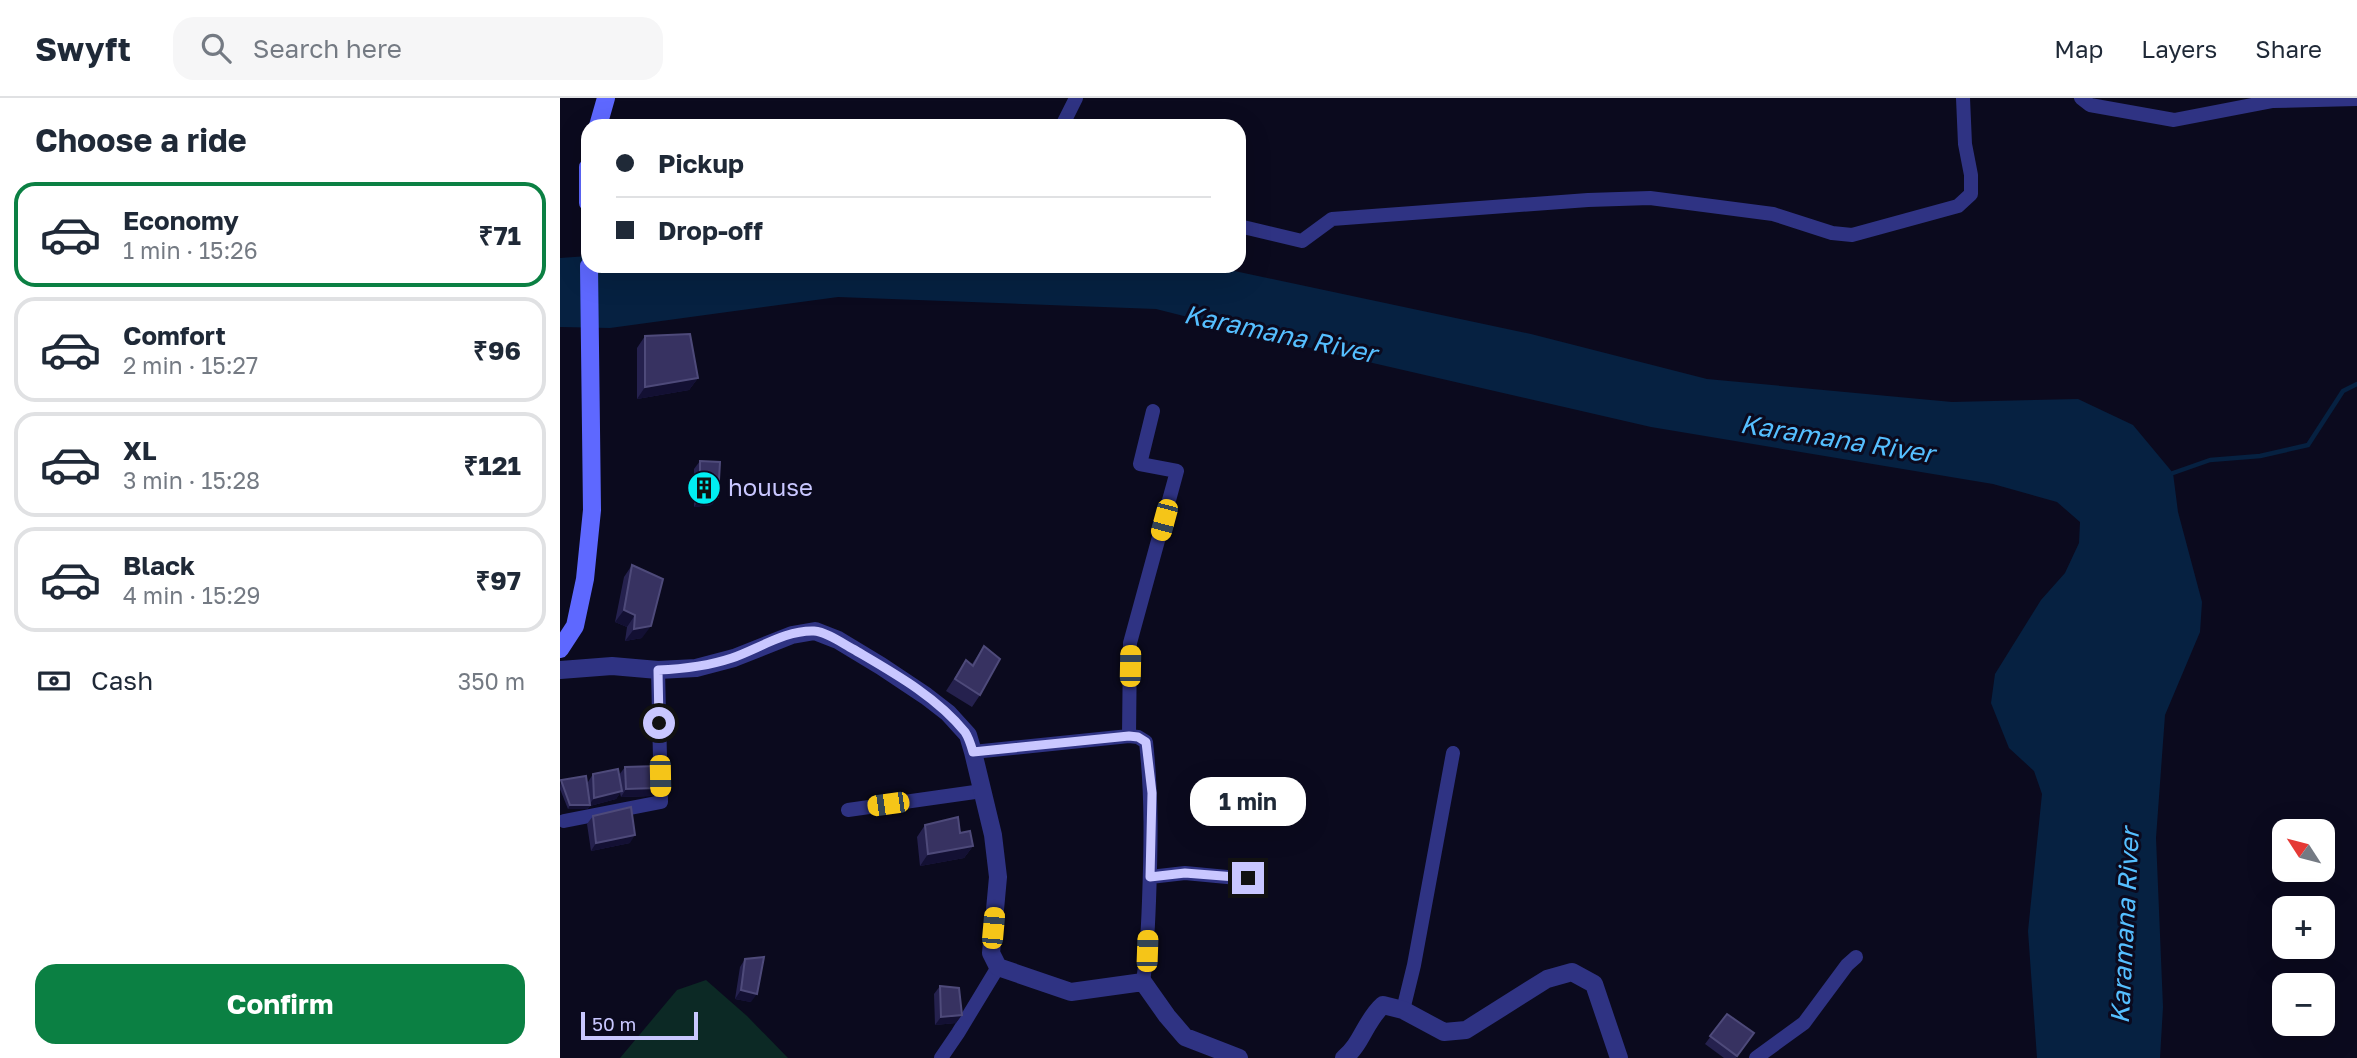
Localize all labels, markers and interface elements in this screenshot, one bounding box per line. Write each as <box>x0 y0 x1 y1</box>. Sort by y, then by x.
search box <box>173 17 663 80</box>
text: Swyft <box>35 29 131 68</box>
icon: search <box>197 29 235 67</box>
text: Search here <box>253 33 402 64</box>
text: Map <box>2054 34 2103 63</box>
text: Layers <box>2141 34 2217 63</box>
text: Share <box>2255 34 2322 63</box>
text: Choose a ride <box>35 121 247 159</box>
text: Pickup <box>658 148 744 179</box>
icon: car <box>39 203 102 266</box>
text: Economy <box>123 205 239 236</box>
text: Drop-off <box>658 215 763 246</box>
text: ₹71 <box>479 220 521 251</box>
text: 1 min · 15:26 <box>123 236 258 264</box>
water label: Karamana River <box>1181 298 1383 370</box>
icon: car <box>39 318 102 381</box>
text: Comfort <box>123 320 226 351</box>
text: ₹96 <box>473 335 521 366</box>
text: 2 min · 15:27 <box>123 351 258 379</box>
water label: Karamana River <box>1738 408 1940 470</box>
icon: car <box>39 433 102 496</box>
text: XL <box>123 435 157 466</box>
text: ₹121 <box>463 450 521 481</box>
text: 3 min · 15:28 <box>123 466 260 494</box>
building icon: houuse <box>685 469 723 507</box>
place label: houuse <box>728 472 813 501</box>
car <box>1149 497 1180 543</box>
icon: car <box>39 548 102 611</box>
text: Black <box>123 550 195 581</box>
text: ₹97 <box>475 565 521 596</box>
text: 4 min · 15:29 <box>123 581 261 609</box>
car <box>1120 645 1141 687</box>
icon: cash <box>35 662 73 700</box>
text: Cash <box>91 665 153 696</box>
text: 350 m <box>458 667 525 695</box>
route start <box>643 707 675 739</box>
car <box>650 755 671 797</box>
callout: 1 min <box>1190 776 1306 826</box>
text: 1 min <box>1219 787 1277 815</box>
car <box>866 791 911 817</box>
north arrow <box>2272 819 2334 882</box>
map controls <box>2272 819 2335 1036</box>
water label: Karamana River <box>2104 824 2145 1025</box>
route end <box>1232 862 1264 894</box>
button: + <box>2272 896 2335 959</box>
car <box>981 906 1006 950</box>
car <box>1136 930 1159 972</box>
button: Confirm <box>35 964 525 1044</box>
button: − <box>2272 973 2335 1036</box>
scale bar <box>581 1009 698 1041</box>
text: 50 m <box>592 1012 636 1035</box>

